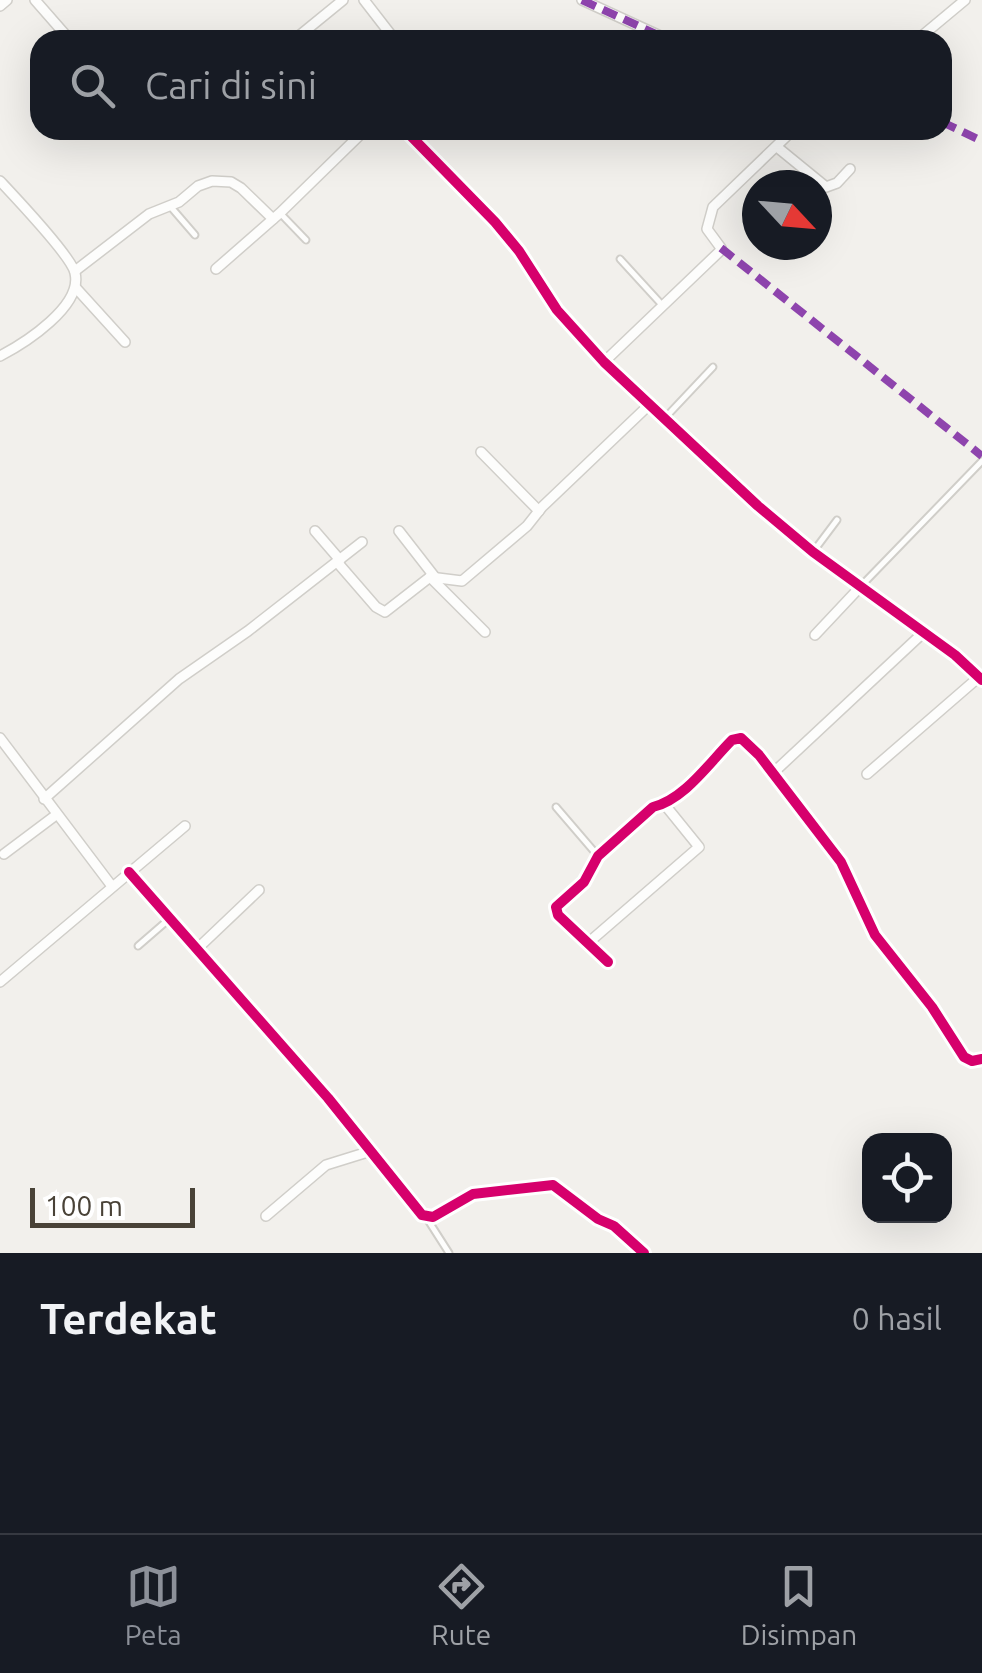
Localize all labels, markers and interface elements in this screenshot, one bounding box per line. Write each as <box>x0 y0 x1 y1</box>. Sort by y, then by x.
search box <box>30 30 952 140</box>
icon: search <box>65 58 120 113</box>
text: Cari di sini <box>145 64 317 106</box>
north arrow <box>742 170 832 260</box>
map controls <box>862 1133 952 1223</box>
button: locate <box>862 1133 952 1223</box>
scale bar <box>30 1183 195 1228</box>
text: 100 m <box>45 1190 123 1221</box>
text: Terdekat <box>40 1295 217 1342</box>
text: 0 hasil <box>852 1300 942 1336</box>
tab: Peta <box>125 1559 182 1650</box>
tab: Rute <box>431 1559 491 1650</box>
tab: Disimpan <box>741 1559 857 1650</box>

